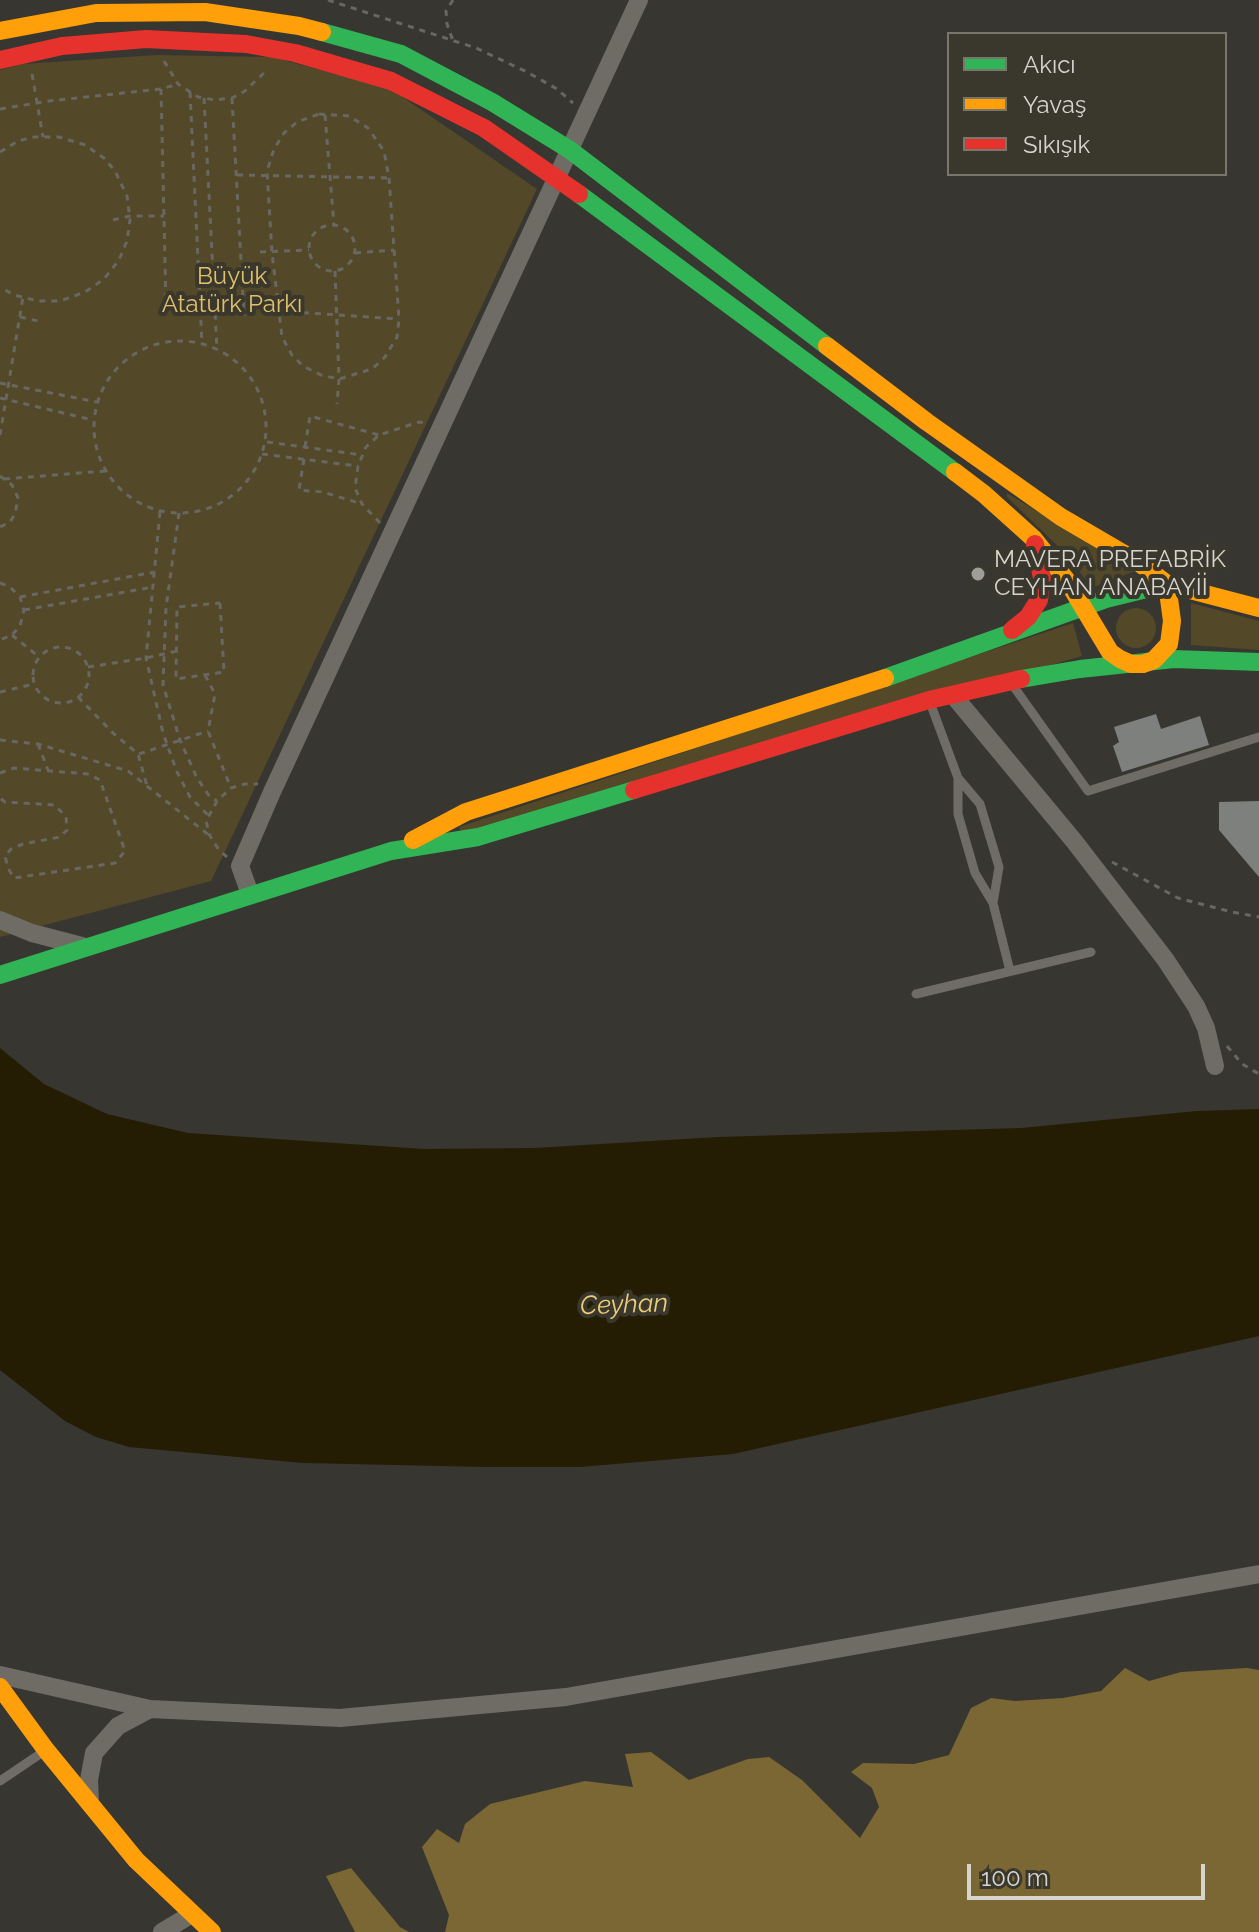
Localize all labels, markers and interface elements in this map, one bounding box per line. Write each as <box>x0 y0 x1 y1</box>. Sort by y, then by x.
legend <box>947 32 1227 176</box>
text: Akıcı <box>1023 50 1076 79</box>
text: Yavaş <box>1023 90 1086 119</box>
text: Sıkışık <box>1023 130 1090 159</box>
park label: Büyük Atatürk Parkı <box>162 263 302 319</box>
place label: MAVERA PREFABRİK CEYHAN ANABAYİİ <box>994 546 1226 602</box>
marker: MAVERA PREFABRİK CEYHAN ANABAYİİ <box>969 565 987 583</box>
water label: Ceyhan <box>580 1288 668 1322</box>
scale bar <box>971 1848 1209 1898</box>
text: 100 m <box>981 1863 1049 1892</box>

